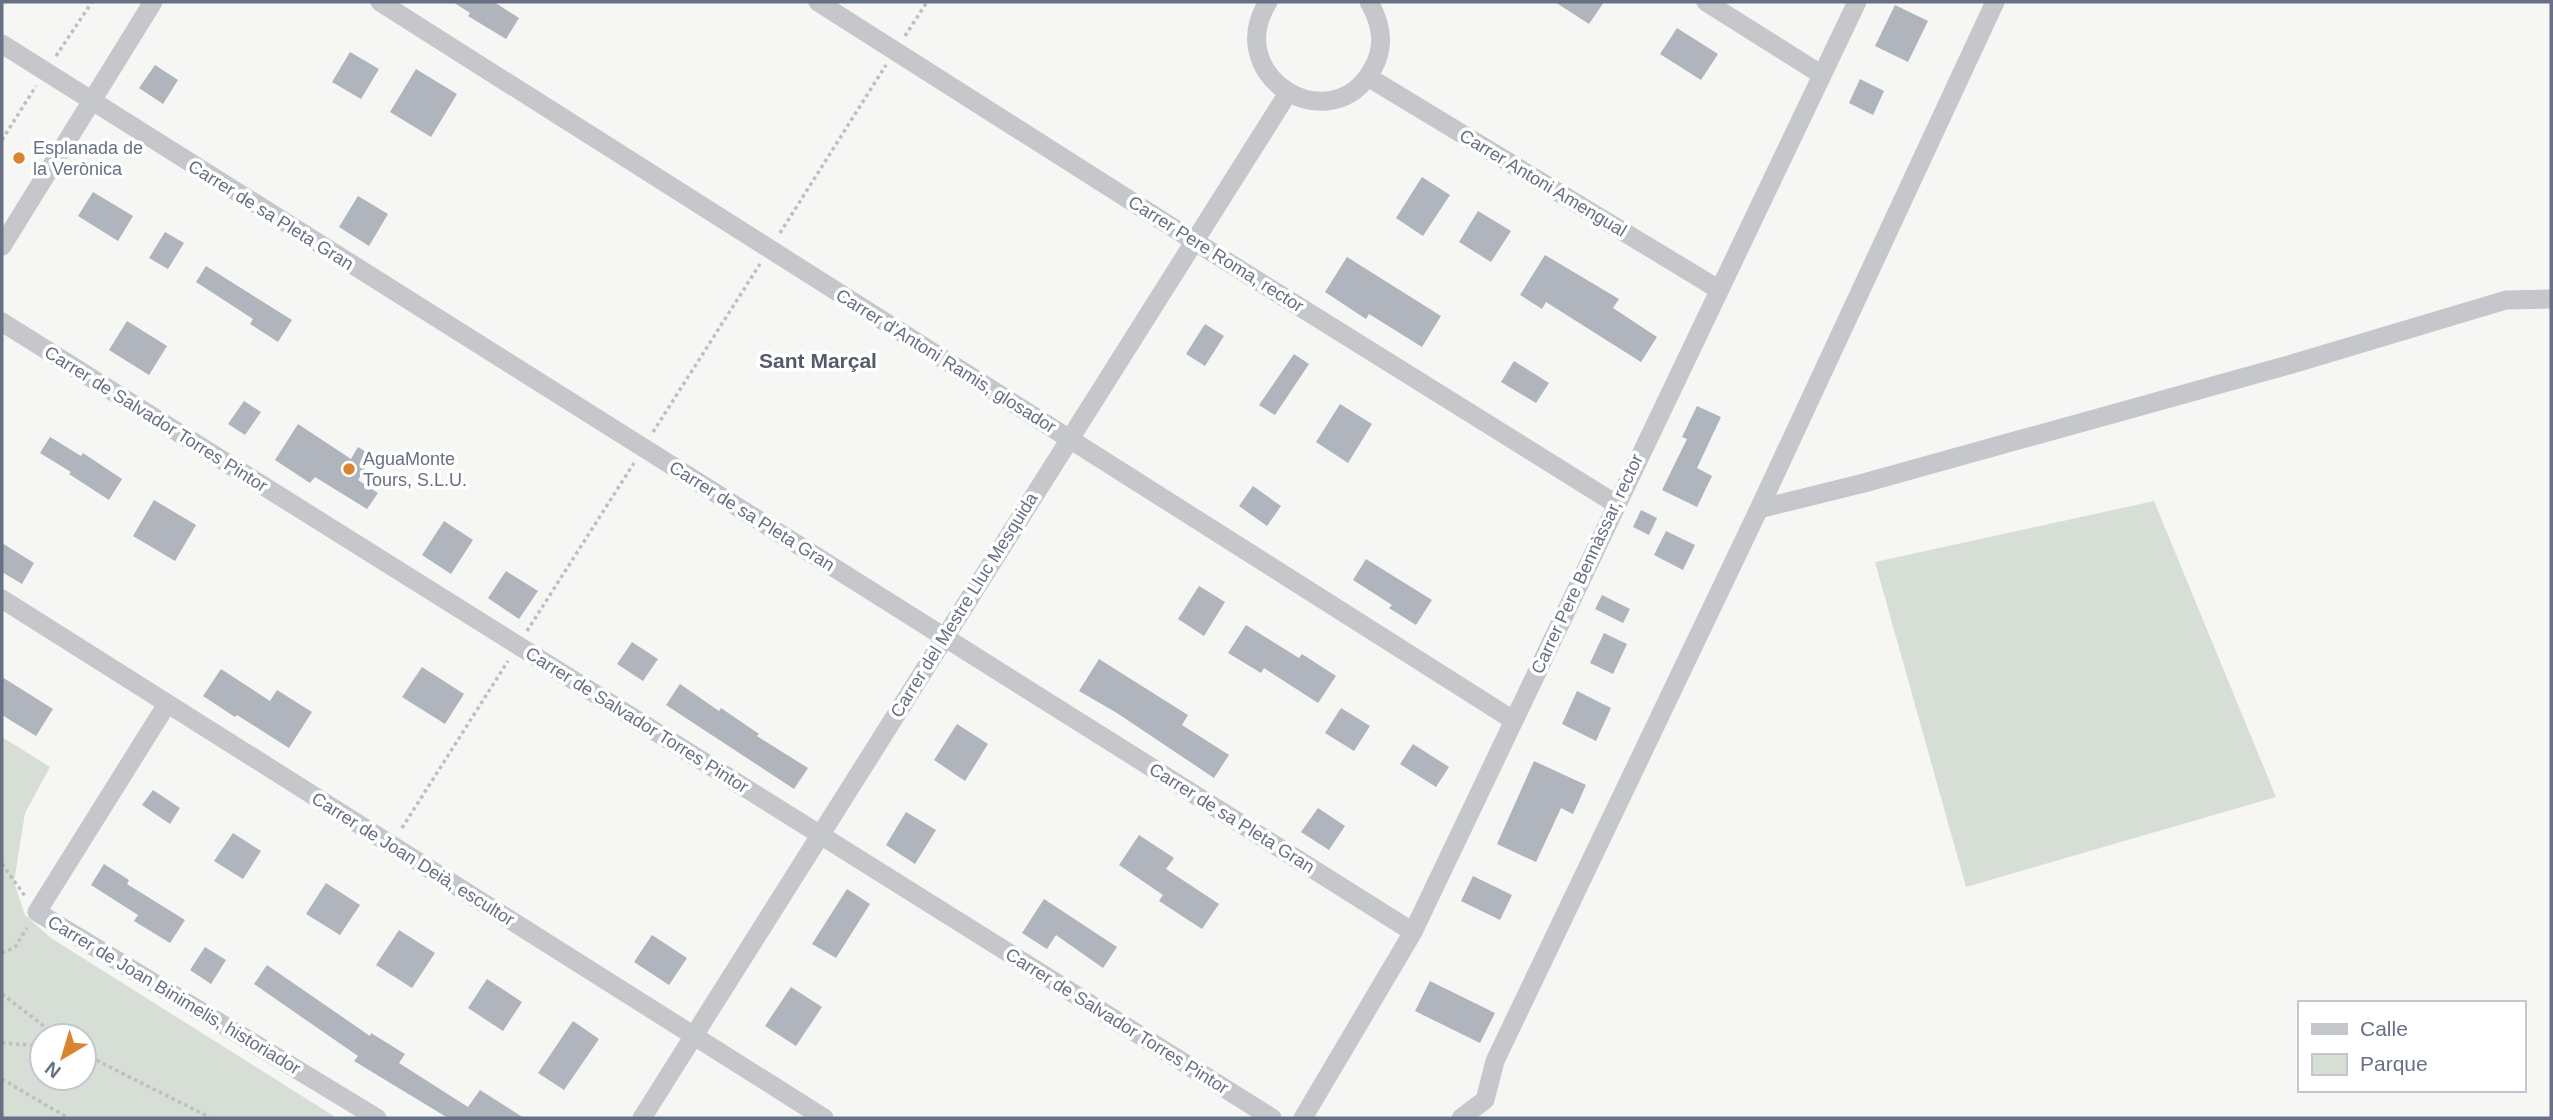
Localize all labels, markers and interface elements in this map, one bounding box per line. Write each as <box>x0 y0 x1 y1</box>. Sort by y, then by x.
street label: Carrer Antoni Amengual <box>1456 125 1630 241</box>
place label: Esplanada de la Verònica <box>33 138 143 179</box>
marker: Esplanada de la Verònica <box>11 150 27 166</box>
street label: Carrer de sa Pleta Gran <box>185 156 357 274</box>
street label: Carrer Pere Roma, rector <box>1125 192 1307 316</box>
street label: Carrer d'Antoni Ramis, glosador <box>832 285 1060 437</box>
street label: Carrer de Salvador Torres Pintor <box>41 342 271 496</box>
district label: Sant Marçal <box>759 349 877 372</box>
place label: AguaMonte Tours, S.L.U. <box>363 449 467 490</box>
street label: Carrer Pere Bennàssar, rector <box>1527 451 1647 677</box>
street label: Carrer de sa Pleta Gran <box>666 457 838 575</box>
marker: AguaMonte Tours, S.L.U. <box>341 461 357 477</box>
street label: Carrer del Mestre Lluc Mesquida <box>886 488 1042 721</box>
street label: Carrer de Salvador Torres Pintor <box>522 643 752 797</box>
street label: Carrer de sa Pleta Gran <box>1146 759 1318 877</box>
street label: Carrer de Joan Deià, escultor <box>308 788 518 930</box>
street label: Carrer de Joan Binimelis, historiador <box>44 911 304 1079</box>
street label: Carrer de Salvador Torres Pintor <box>1002 944 1232 1098</box>
legend <box>2298 1001 2525 1092</box>
text: Calle <box>2360 1017 2408 1040</box>
north arrow <box>28 1022 98 1092</box>
text: Parque <box>2360 1052 2428 1075</box>
text: N <box>41 1058 65 1083</box>

